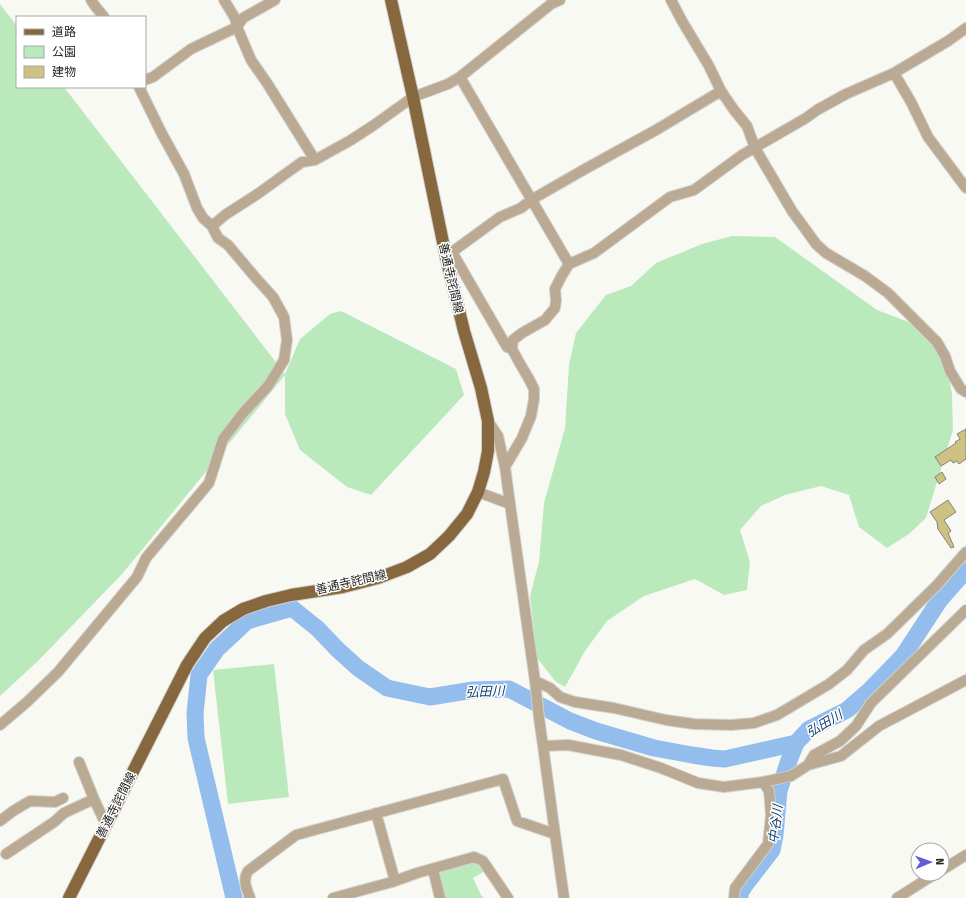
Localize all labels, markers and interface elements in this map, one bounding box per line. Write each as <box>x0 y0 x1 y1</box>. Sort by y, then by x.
legend <box>16 16 146 88</box>
text: 道路 <box>52 25 76 39</box>
text: 公園 <box>52 45 76 59</box>
text: 建物 <box>52 65 76 79</box>
street label: 善通寺詫間線 <box>436 241 466 315</box>
street label: 善通寺詫間線 <box>314 567 388 597</box>
water label: 弘田川 <box>465 683 507 700</box>
water label: 弘田川 <box>804 706 847 740</box>
street label: 善通寺詫間線 <box>93 770 139 840</box>
water label: 中谷川 <box>766 802 786 844</box>
north arrow <box>910 842 950 882</box>
text: N <box>933 858 946 865</box>

